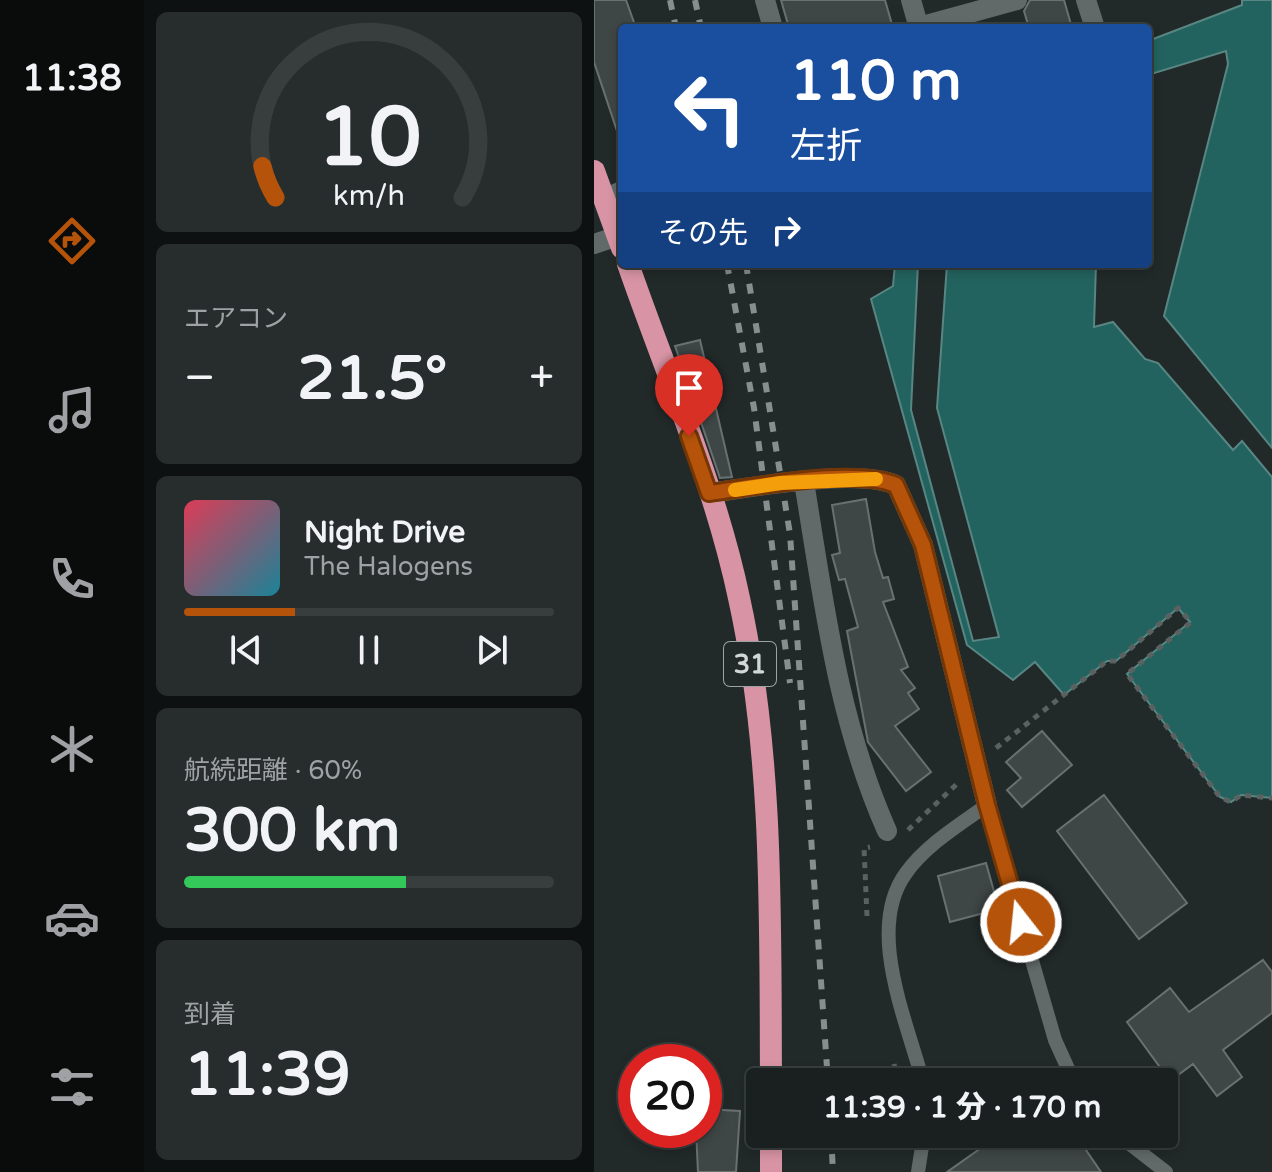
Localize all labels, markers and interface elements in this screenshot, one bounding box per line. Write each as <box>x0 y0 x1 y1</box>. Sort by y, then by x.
text: 110 m <box>790 48 961 115</box>
icon: left <box>658 56 762 160</box>
text: 11:38 <box>22 57 122 100</box>
text: 10 <box>317 88 421 188</box>
text: 左折 <box>790 125 862 168</box>
text: km/h <box>333 179 405 213</box>
icon: right <box>764 208 808 252</box>
icon: directions <box>44 213 100 269</box>
text: その先 <box>658 215 748 252</box>
text: エアコン <box>184 303 288 334</box>
text: 21.5° <box>297 343 447 415</box>
text: − <box>184 352 215 405</box>
text: + <box>529 352 554 405</box>
pin <box>655 354 723 436</box>
icon: arrive <box>667 366 711 410</box>
icon: music <box>44 382 100 438</box>
text: Night Drive <box>304 514 465 551</box>
icon: phone <box>44 551 100 607</box>
text: The Halogens <box>304 551 473 582</box>
icon: previous <box>224 628 268 672</box>
icon: pause <box>347 628 391 672</box>
icon: next <box>470 628 514 672</box>
road number: 31 <box>724 642 776 686</box>
icon: climate <box>44 721 100 777</box>
text: 航続距離 · 60% <box>184 755 362 786</box>
text: 300 km <box>184 795 400 867</box>
position arrow <box>979 880 1063 964</box>
icon: car <box>44 890 100 946</box>
text: 到着 <box>184 999 236 1030</box>
text: 11:39 <box>184 1039 350 1111</box>
speed limit sign: 20 <box>618 1044 722 1148</box>
icon: filters <box>44 1059 100 1115</box>
text: 11:39 · 1 分 · 170 m <box>823 1089 1101 1126</box>

